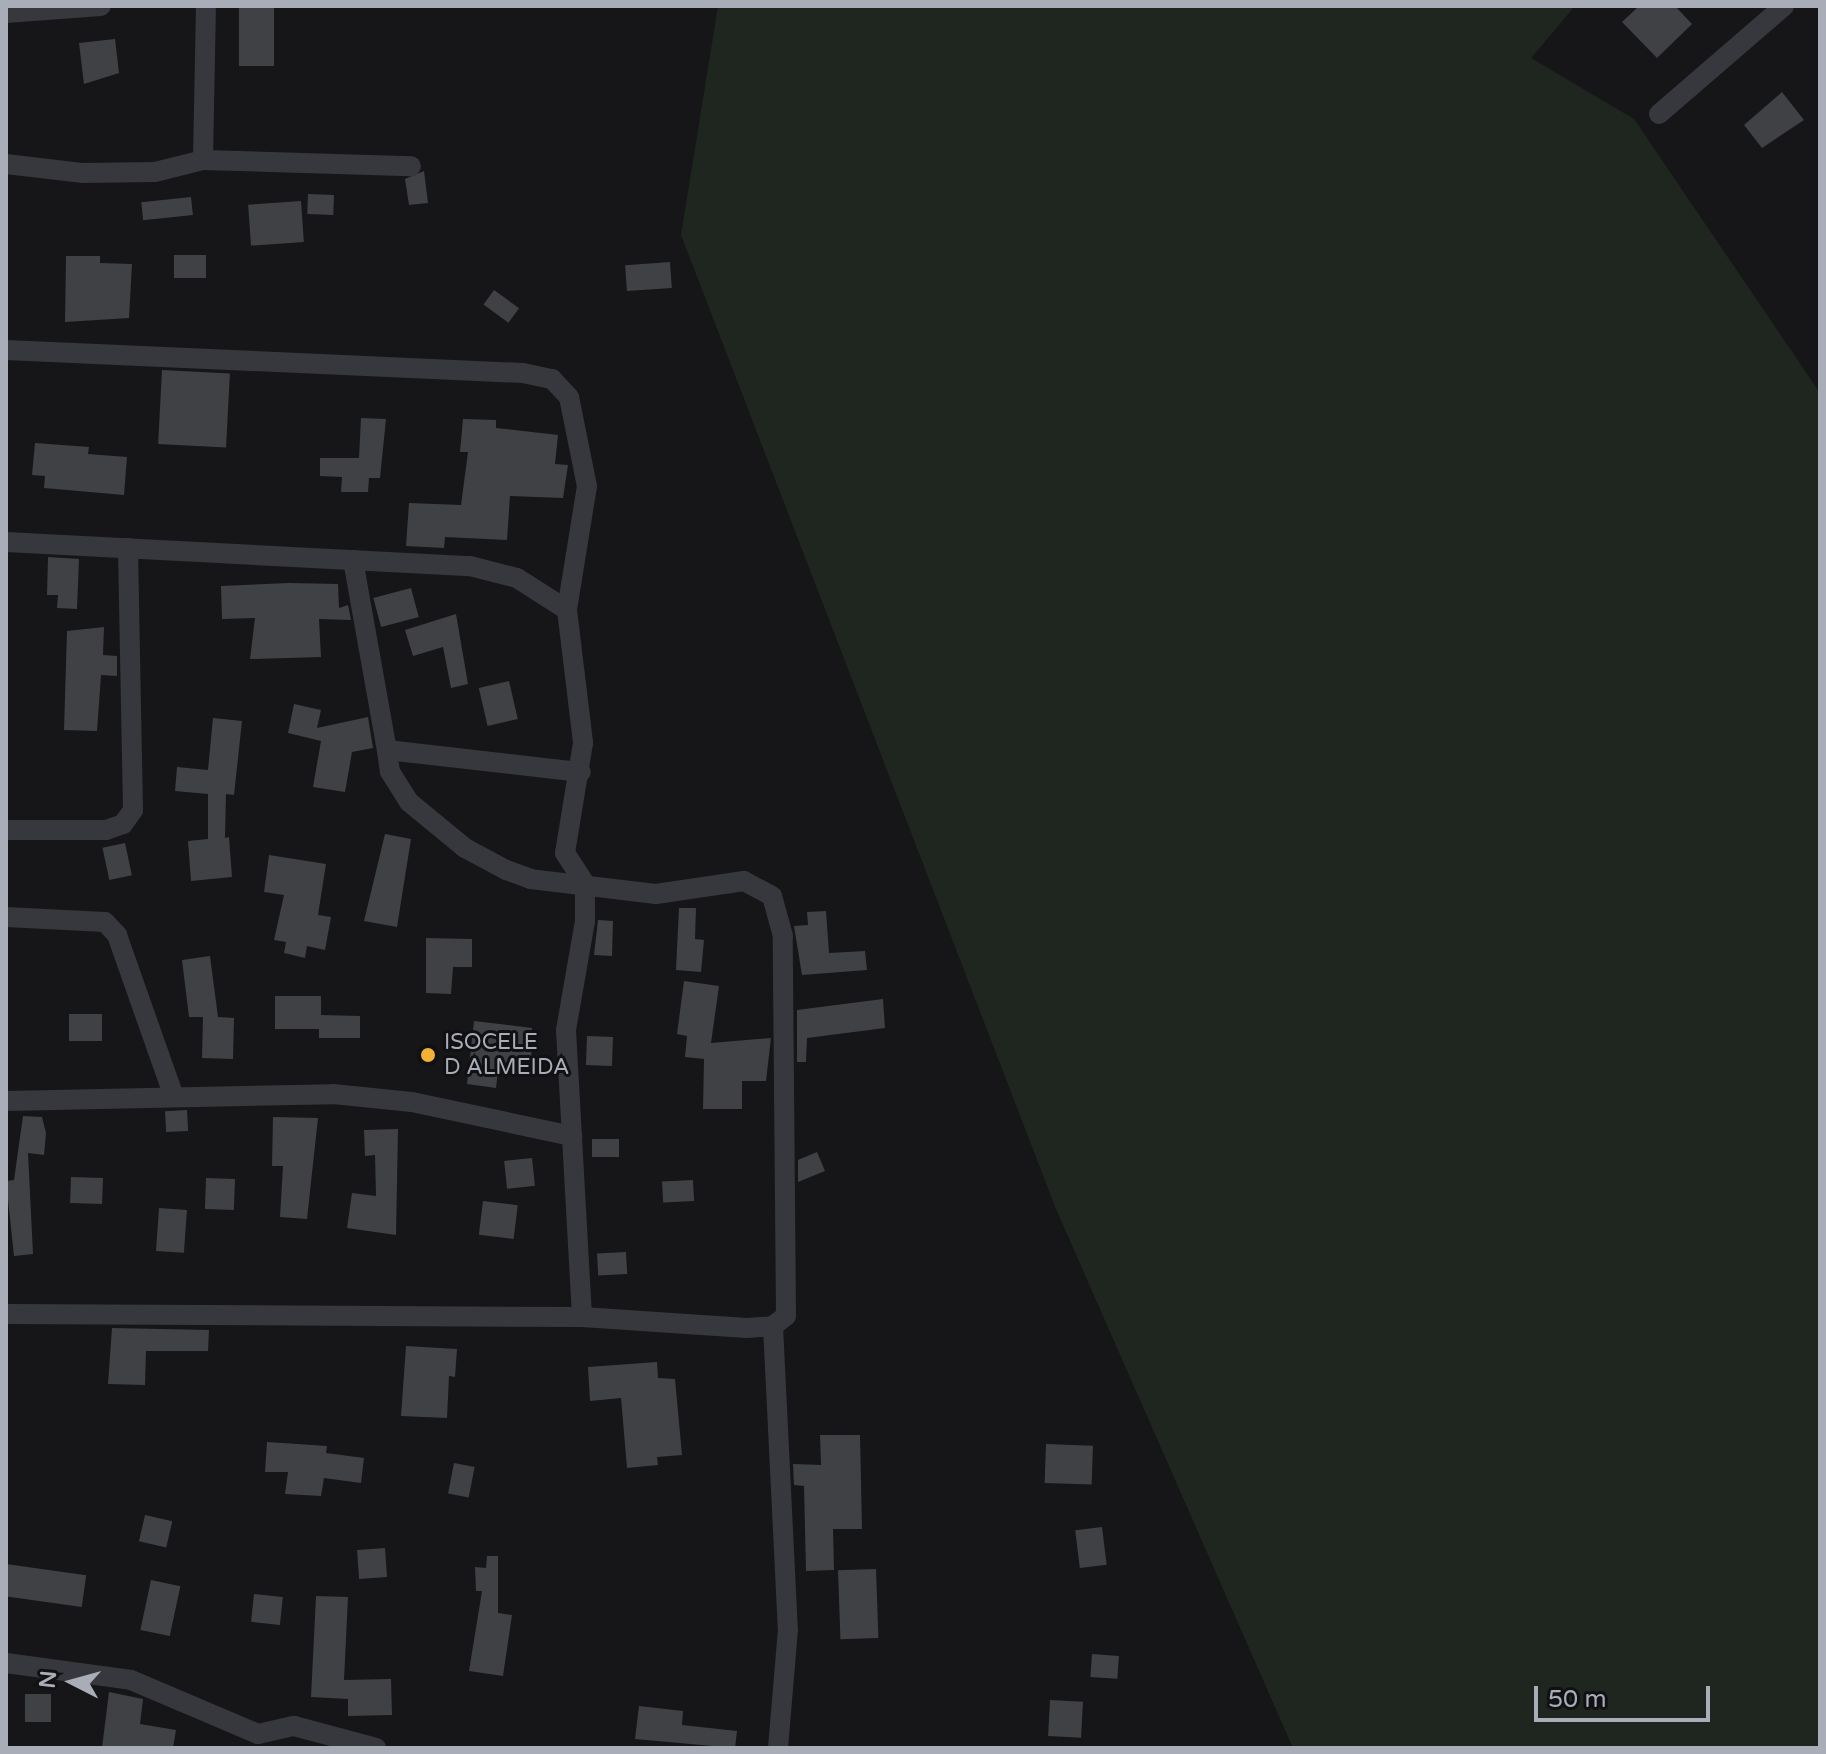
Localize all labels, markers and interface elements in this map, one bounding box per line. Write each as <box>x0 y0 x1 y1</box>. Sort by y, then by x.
place label: ISOCELE D ALMEIDA <box>444 1029 569 1080</box>
marker: ISOCELE D ALMEIDA <box>419 1046 437 1064</box>
north arrow <box>32 1642 112 1722</box>
text: N <box>34 1669 62 1690</box>
scale bar <box>1538 1670 1714 1720</box>
text: 50 m <box>1548 1685 1606 1714</box>

